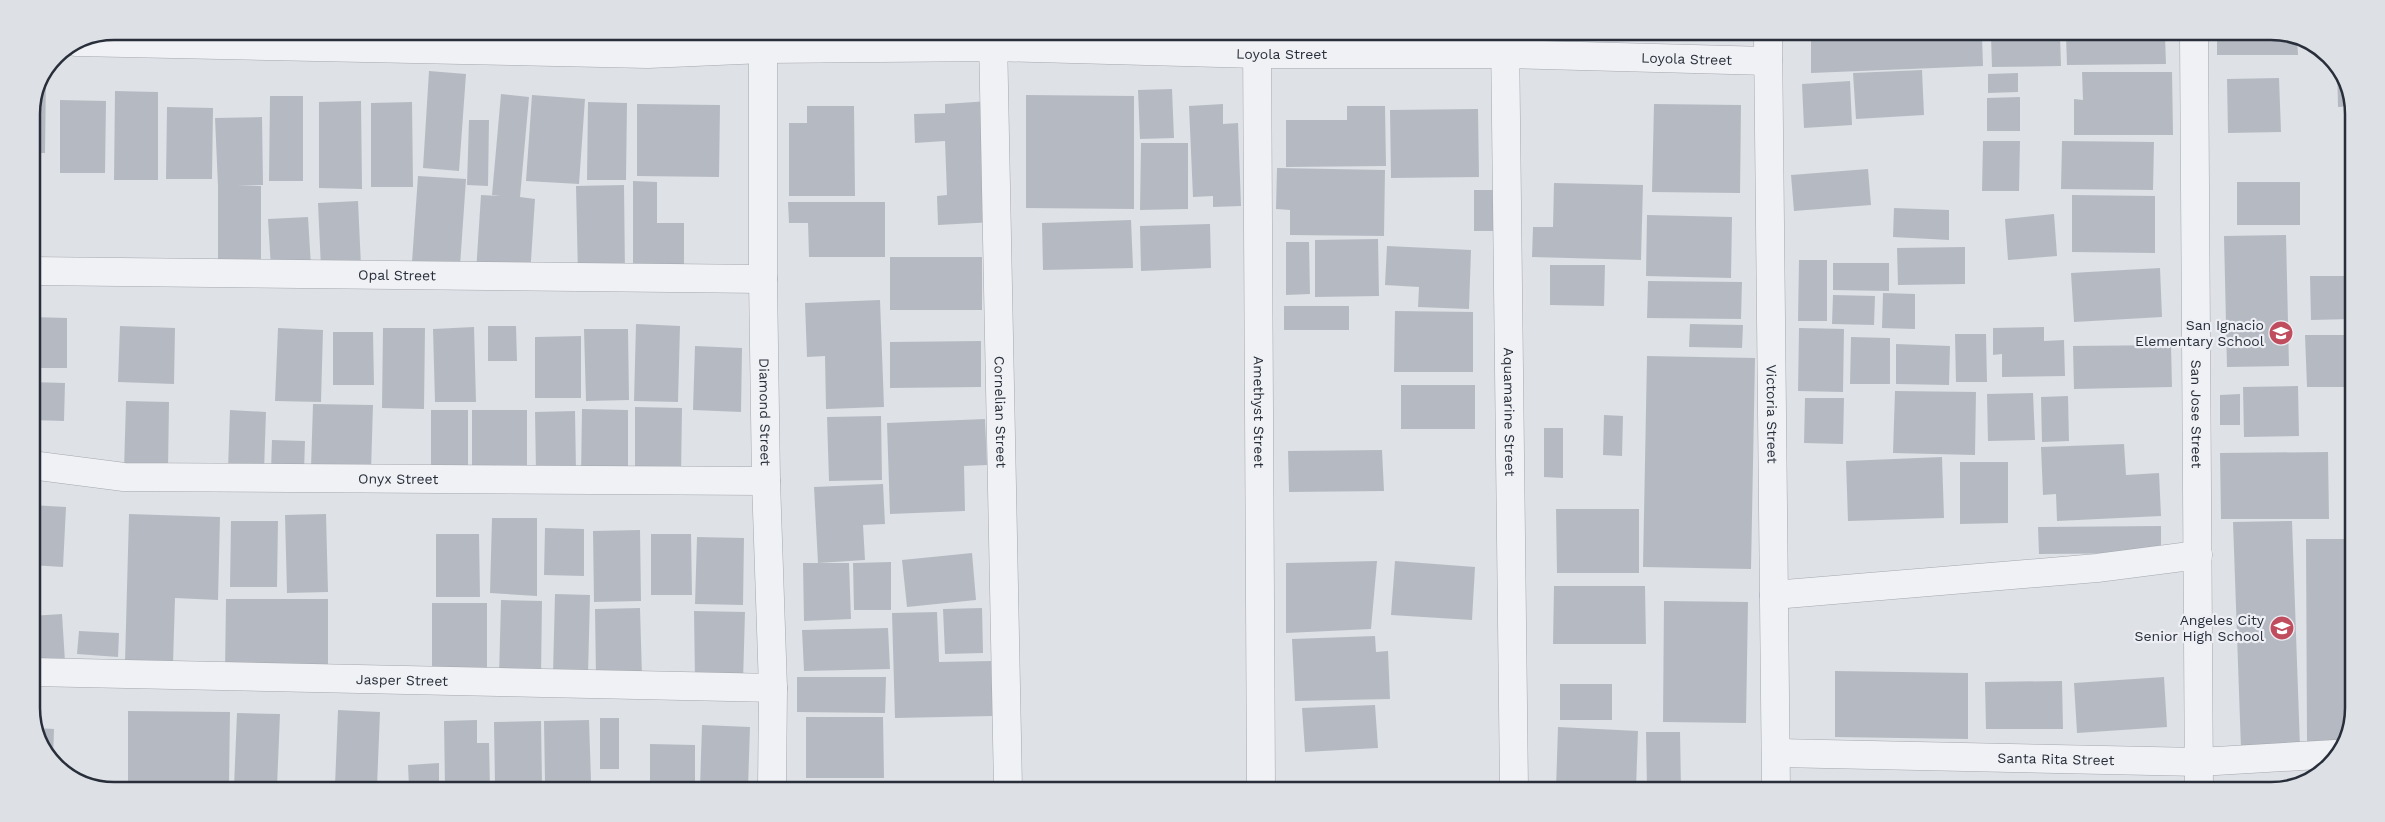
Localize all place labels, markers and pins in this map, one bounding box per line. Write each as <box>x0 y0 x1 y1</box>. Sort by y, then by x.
place label: San Ignacio Elementary School <box>2135 317 2265 349</box>
school or university icon: San Ignacio Elementary School <box>2268 320 2294 346</box>
place label: Angeles City Senior High School <box>2135 612 2265 644</box>
school or university icon: Angeles City Senior High School <box>2269 615 2295 641</box>

